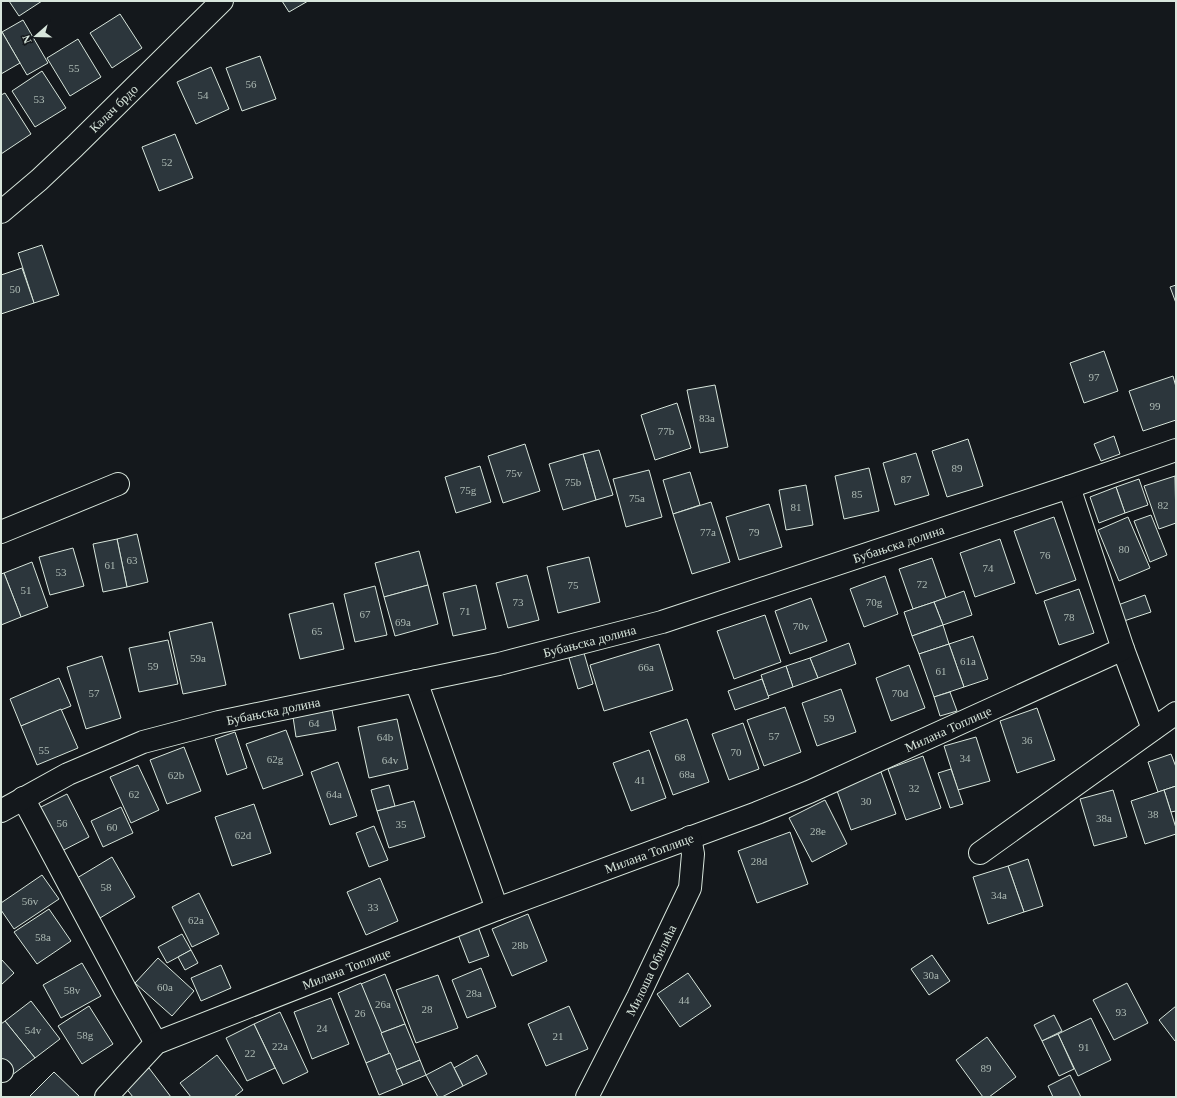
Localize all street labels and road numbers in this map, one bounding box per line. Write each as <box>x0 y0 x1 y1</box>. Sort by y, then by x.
street label: Калач брдо <box>86 81 141 136</box>
street label: Бубањска долина <box>851 522 946 566</box>
street label: Бубањска долина <box>541 622 638 660</box>
street label: Бубањска долина <box>225 694 322 728</box>
street label: Милана Топлице <box>903 703 994 755</box>
street label: Милана Топлице <box>603 830 696 877</box>
street label: Милоша Обилића <box>623 922 680 1018</box>
street label: Милана Топлице <box>300 945 393 993</box>

